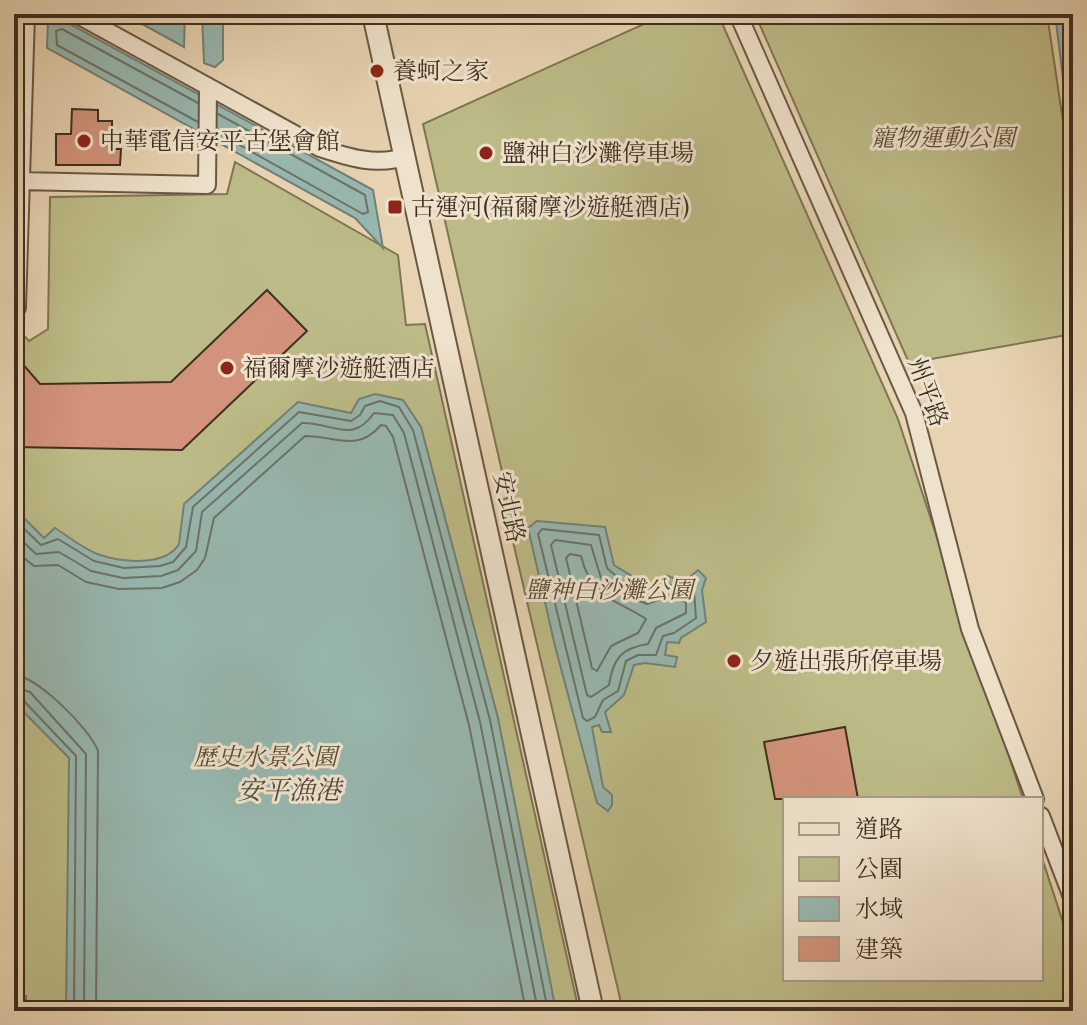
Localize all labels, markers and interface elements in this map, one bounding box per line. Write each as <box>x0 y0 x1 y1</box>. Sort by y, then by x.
place label: 養蚵之家 <box>393 56 489 85</box>
marker: 養蚵之家 <box>368 62 386 80</box>
park label: 寵物運動公園 <box>871 123 1019 152</box>
place label: 中華電信安平古堡會館 <box>100 126 340 155</box>
marker: 中華電信安平古堡會館 <box>75 132 93 150</box>
place label: 鹽神白沙灘停車場 <box>502 138 694 167</box>
marker: 鹽神白沙灘停車場 <box>477 144 495 162</box>
place label: 古運河(福爾摩沙遊艇酒店) <box>411 192 690 221</box>
marker: 古運河(福爾摩沙遊艇酒店) <box>386 198 404 216</box>
place label: 福爾摩沙遊艇酒店 <box>243 353 435 382</box>
street label: 州平路 <box>903 353 954 431</box>
marker: 福爾摩沙遊艇酒店 <box>218 359 236 377</box>
street label: 安北路 <box>488 469 531 545</box>
park label: 鹽神白沙灘公園 <box>525 575 697 604</box>
place label: 夕遊出張所停車場 <box>750 646 942 675</box>
marker: 夕遊出張所停車場 <box>725 652 743 670</box>
park label: 歷史水景公園 <box>193 742 341 771</box>
water label: 安平漁港 <box>237 774 344 806</box>
legend <box>783 797 1043 981</box>
text: 道路 <box>855 814 903 843</box>
text: 公園 <box>855 854 903 883</box>
text: 水域 <box>855 894 903 923</box>
text: 建築 <box>855 934 903 963</box>

